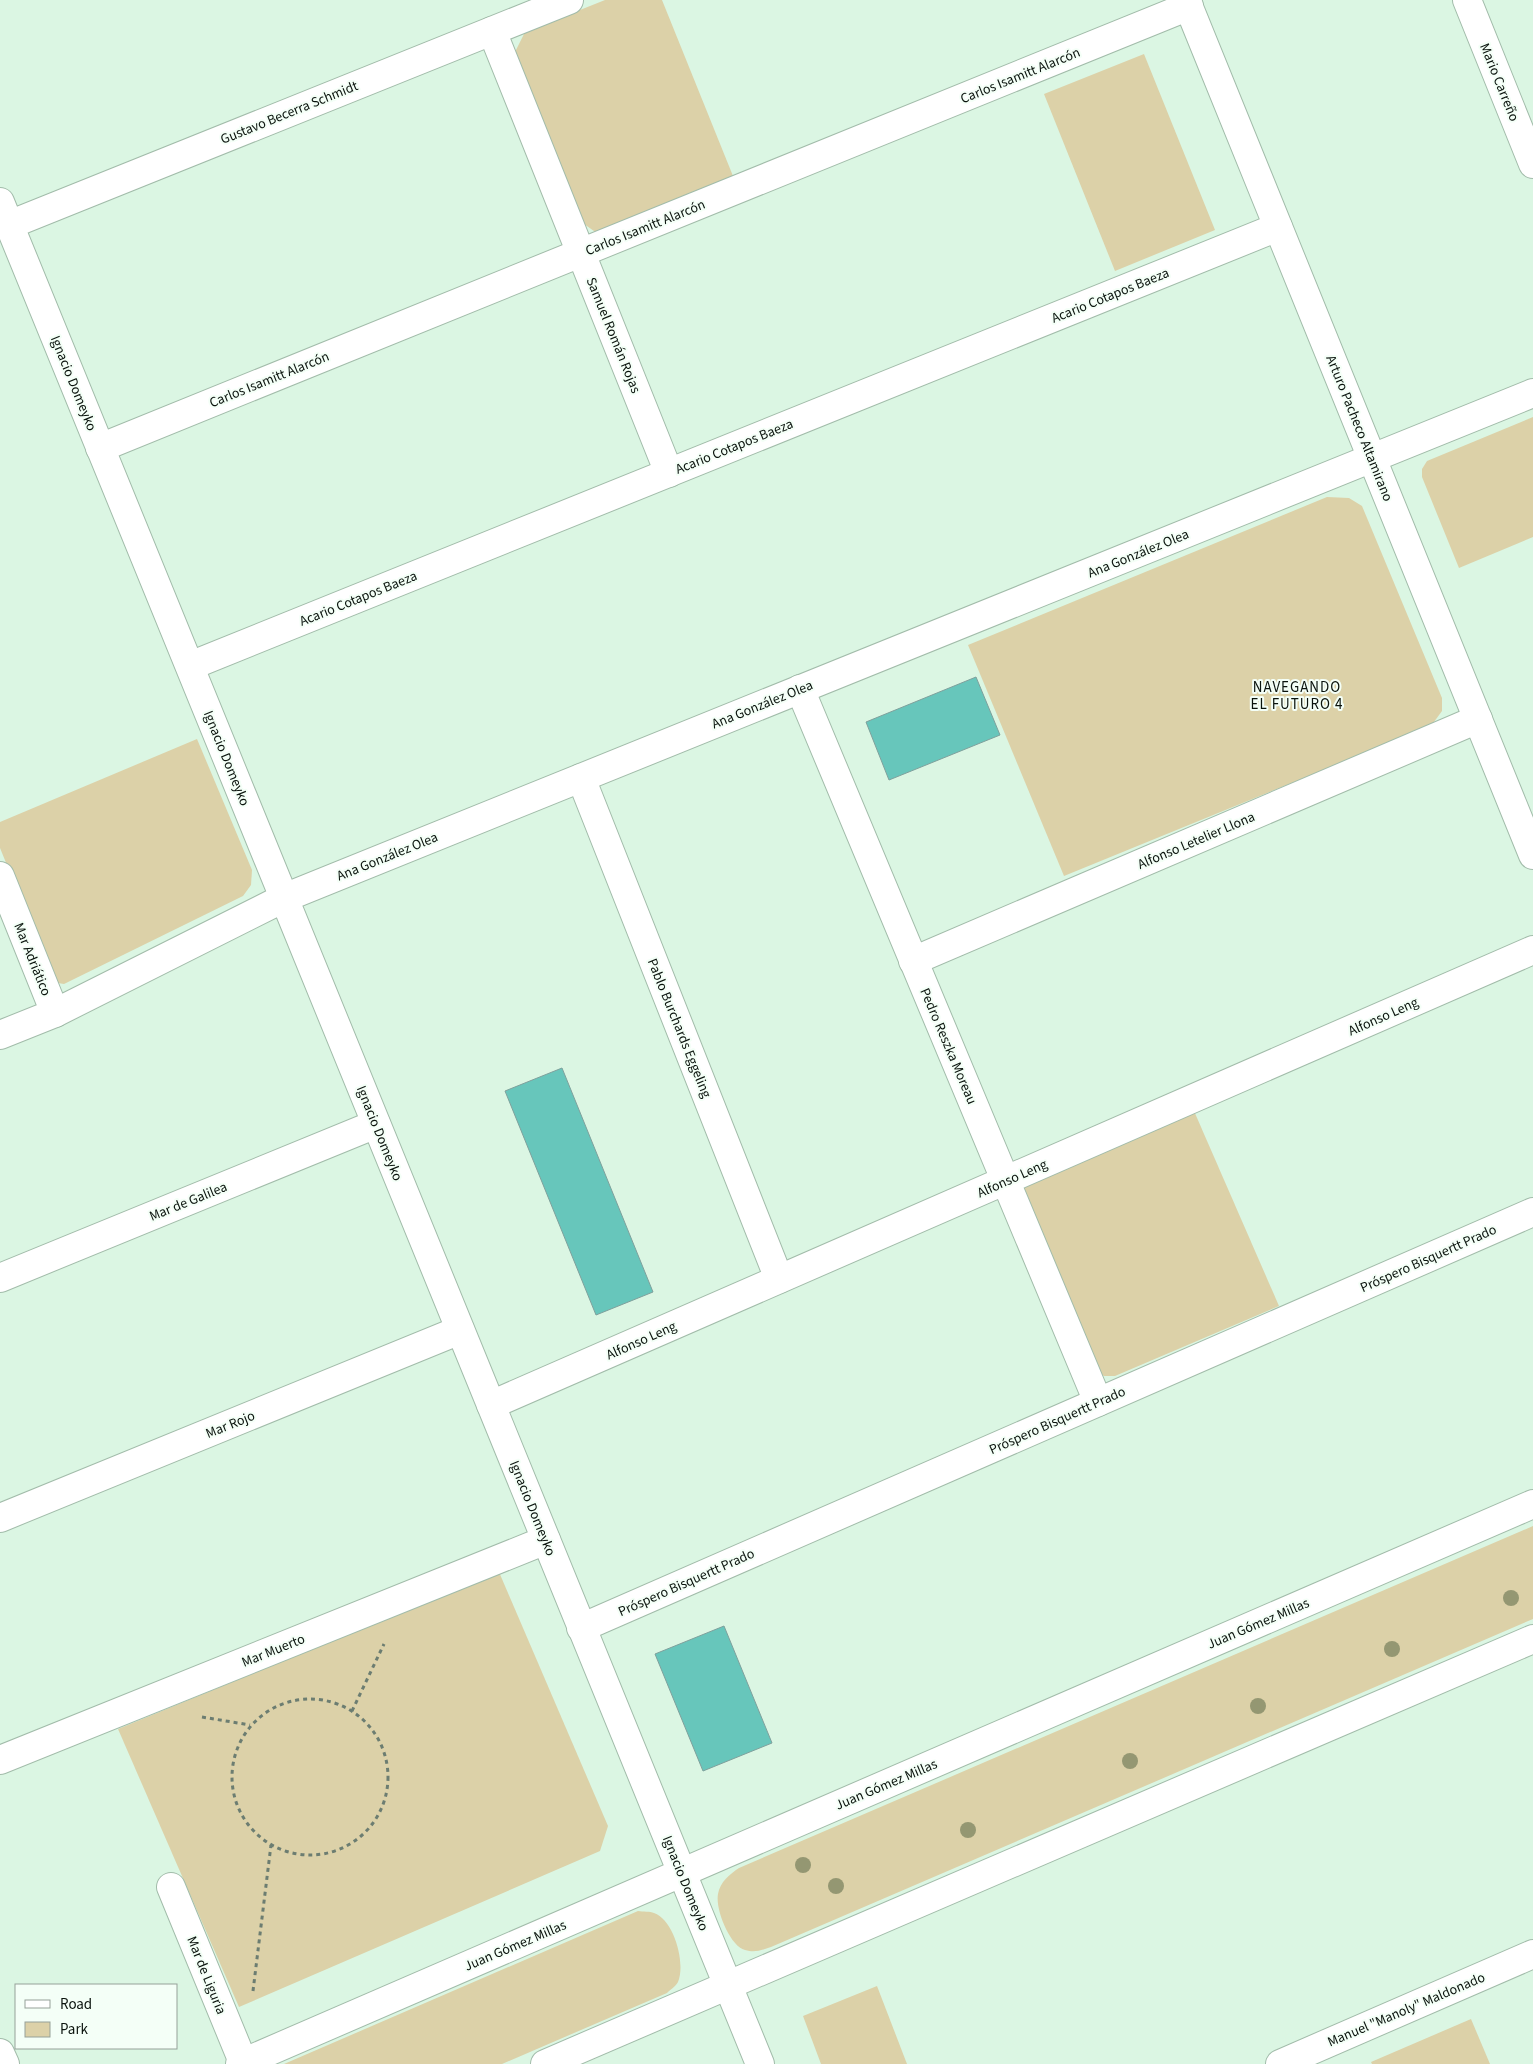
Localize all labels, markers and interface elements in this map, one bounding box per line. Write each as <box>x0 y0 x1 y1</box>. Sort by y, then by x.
street label: Mario Carreño <box>1474 40 1524 124</box>
street label: Carlos Isamitt Alarcón <box>957 43 1083 109</box>
street label: Gustavo Becerra Schmidt <box>218 76 361 150</box>
street label: Carlos Isamitt Alarcón <box>582 195 708 261</box>
street label: Acario Cotapos Baeza <box>1049 263 1172 329</box>
street label: Samuel Román Rojas <box>581 274 646 396</box>
street label: Ignacio Domeyko <box>45 333 101 434</box>
street label: Carlos Isamitt Alarcón <box>206 347 332 413</box>
street label: Arturo Pacheco Altamirano <box>1321 352 1398 505</box>
street label: Acario Cotapos Baeza <box>673 414 796 480</box>
street label: Ana González Olea <box>1085 524 1192 583</box>
street label: Acario Cotapos Baeza <box>297 566 420 632</box>
street label: Ana González Olea <box>709 675 816 734</box>
district label: NAVEGANDO EL FUTURO 4 <box>1251 677 1343 715</box>
street label: Ignacio Domeyko <box>198 708 254 809</box>
street label: Alfonso Letelier Llona <box>1135 807 1258 875</box>
street label: Ana González Olea <box>334 827 441 886</box>
street label: Mar Adriático <box>8 920 56 999</box>
street label: Pablo Burchards Eggeling <box>642 956 716 1101</box>
street label: Pedro Reszka Moreau <box>915 985 982 1108</box>
street label: Alfonso Leng <box>1345 993 1422 1041</box>
street label: Ignacio Domeyko <box>351 1083 407 1184</box>
street label: Alfonso Leng <box>974 1155 1051 1203</box>
street label: Mar de Galilea <box>146 1177 230 1227</box>
street label: Próspero Bisquertt Prado <box>1357 1220 1500 1298</box>
street label: Alfonso Leng <box>603 1317 680 1365</box>
street label: Próspero Bisquertt Prado <box>986 1382 1129 1460</box>
street label: Mar Rojo <box>203 1406 258 1444</box>
street label: Ignacio Domeyko <box>504 1458 560 1559</box>
street label: Próspero Bisquertt Prado <box>615 1544 758 1622</box>
street label: Juan Gómez Millas <box>1204 1593 1313 1654</box>
street label: Mar Muerto <box>239 1629 308 1673</box>
street label: Juan Gómez Millas <box>832 1754 941 1815</box>
street label: Ignacio Domeyko <box>657 1833 713 1934</box>
street label: Juan Gómez Millas <box>461 1915 570 1976</box>
street label: Mar de Liguria <box>181 1933 231 2017</box>
street label: Manuel "Manoly" Maldonado <box>1325 1968 1488 2052</box>
legend <box>15 1984 178 2049</box>
text: Road <box>60 1994 92 2015</box>
text: Park <box>60 2019 89 2040</box>

